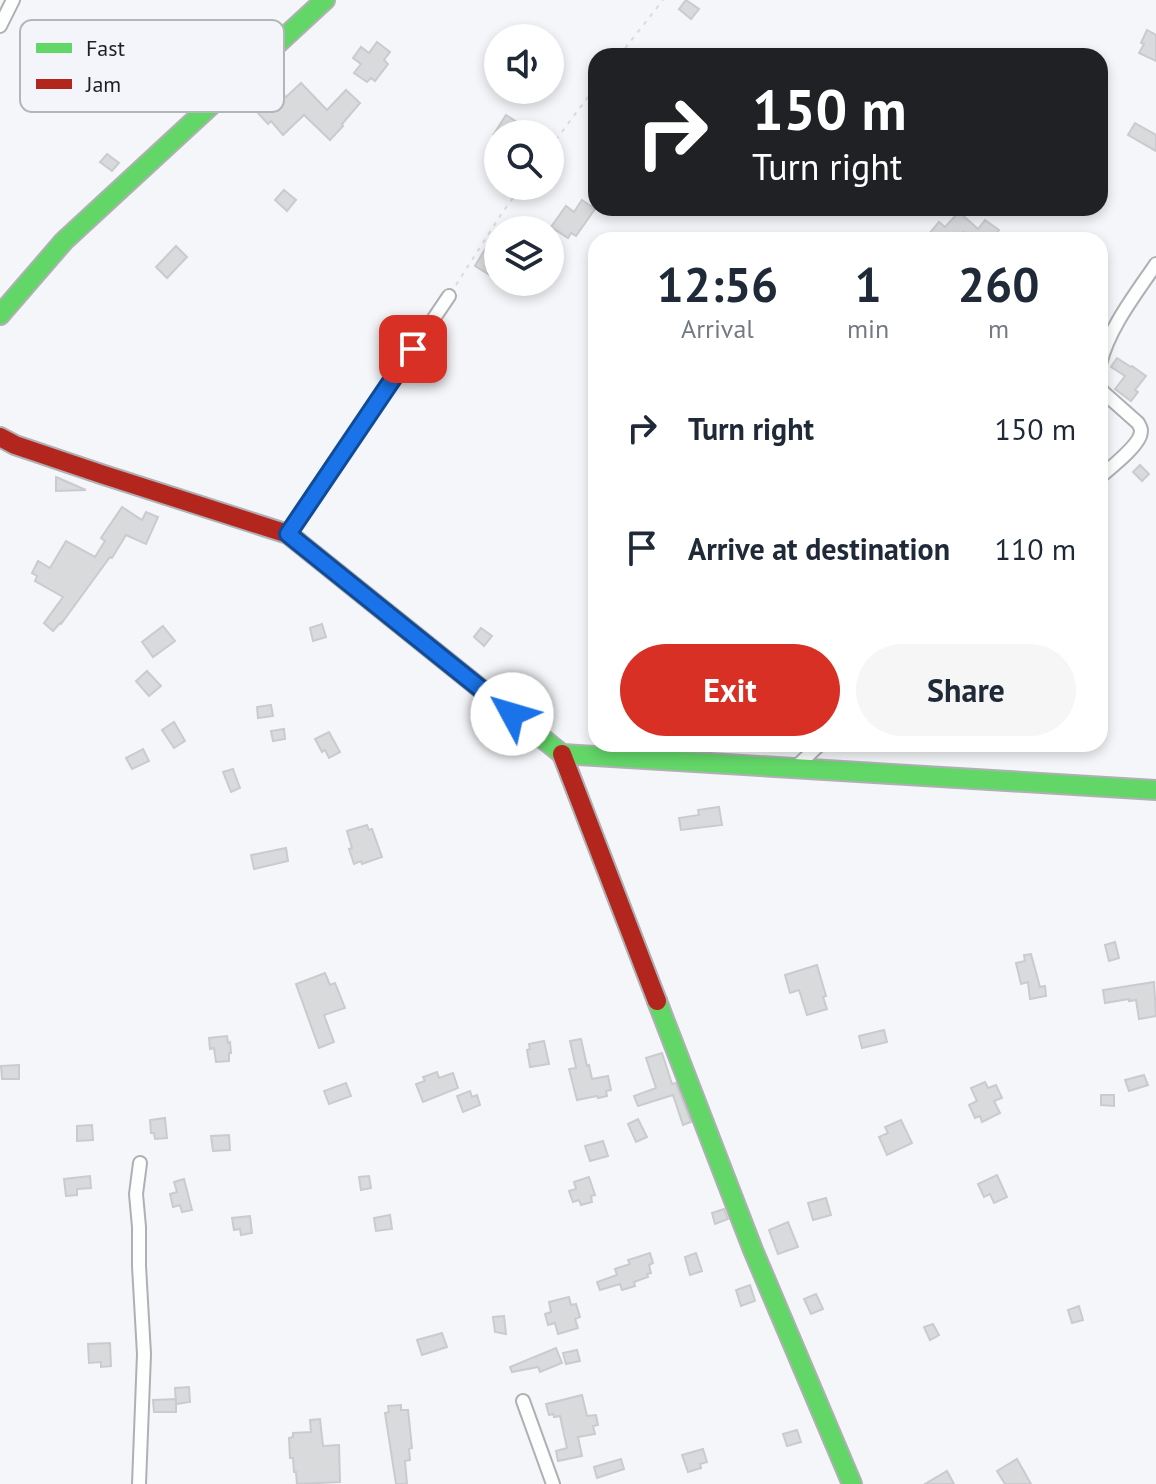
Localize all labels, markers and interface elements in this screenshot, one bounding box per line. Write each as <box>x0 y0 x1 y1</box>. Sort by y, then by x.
legend <box>20 20 284 112</box>
map controls <box>484 24 564 296</box>
button: sound <box>484 24 564 104</box>
text: Fast <box>86 34 126 62</box>
text: Jam <box>85 70 121 98</box>
text: 150 m <box>752 73 907 145</box>
icon: right <box>620 80 724 184</box>
button: search <box>484 120 564 200</box>
text: Turn right <box>752 143 902 190</box>
button: layers <box>484 216 564 296</box>
text: 12:56 <box>657 253 778 315</box>
text: 1 <box>854 253 882 315</box>
text: 260 <box>958 253 1039 315</box>
text: Arrival <box>681 312 754 345</box>
text: min <box>847 312 889 345</box>
text: m <box>988 312 1009 345</box>
pin <box>379 315 447 383</box>
icon: arrive <box>391 327 435 371</box>
icon: right <box>620 406 664 450</box>
text: Turn right <box>688 409 814 448</box>
text: 150 m <box>995 409 1076 448</box>
icon: arrive <box>620 526 664 570</box>
text: Arrive at destination <box>688 529 950 568</box>
text: 110 m <box>995 529 1076 568</box>
button: Exit <box>620 644 840 736</box>
button: Share <box>856 644 1076 736</box>
position arrow <box>470 672 554 756</box>

